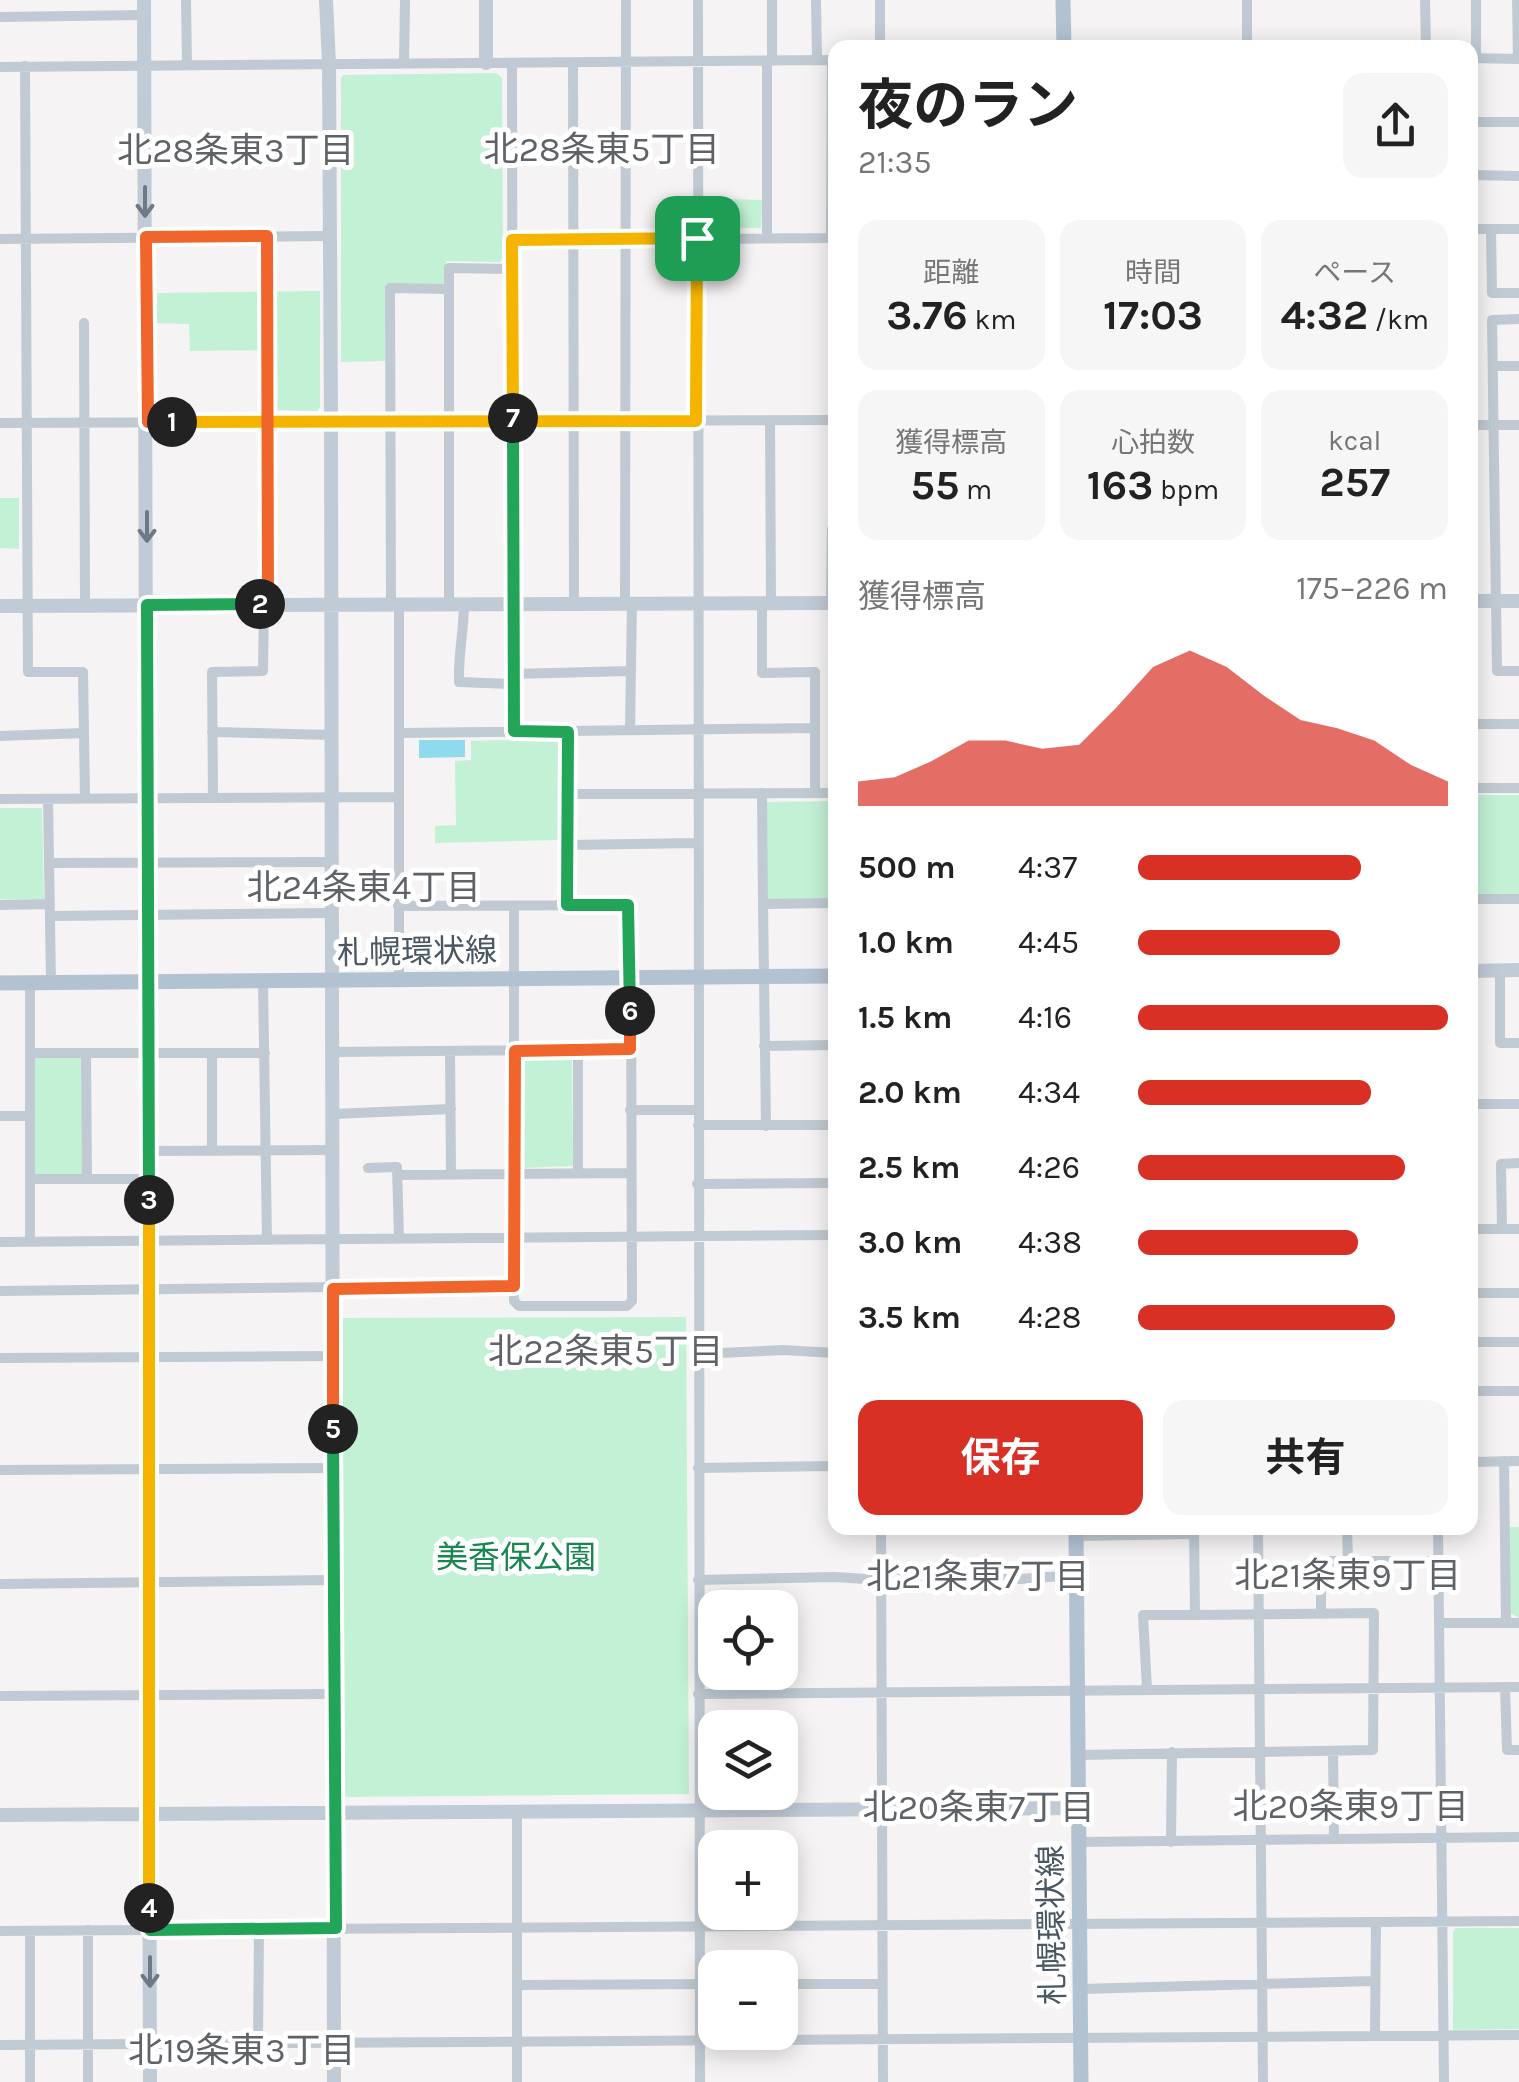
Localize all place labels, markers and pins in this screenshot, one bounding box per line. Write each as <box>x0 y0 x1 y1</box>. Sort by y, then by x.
pin <box>655 196 740 281</box>
pin: 7 <box>488 393 538 443</box>
pin: 1 <box>147 397 197 447</box>
pin: 2 <box>235 579 285 629</box>
pin: 6 <box>605 986 655 1036</box>
pin: 3 <box>124 1175 174 1225</box>
pin: 5 <box>308 1404 358 1454</box>
pin: 4 <box>124 1883 174 1933</box>

